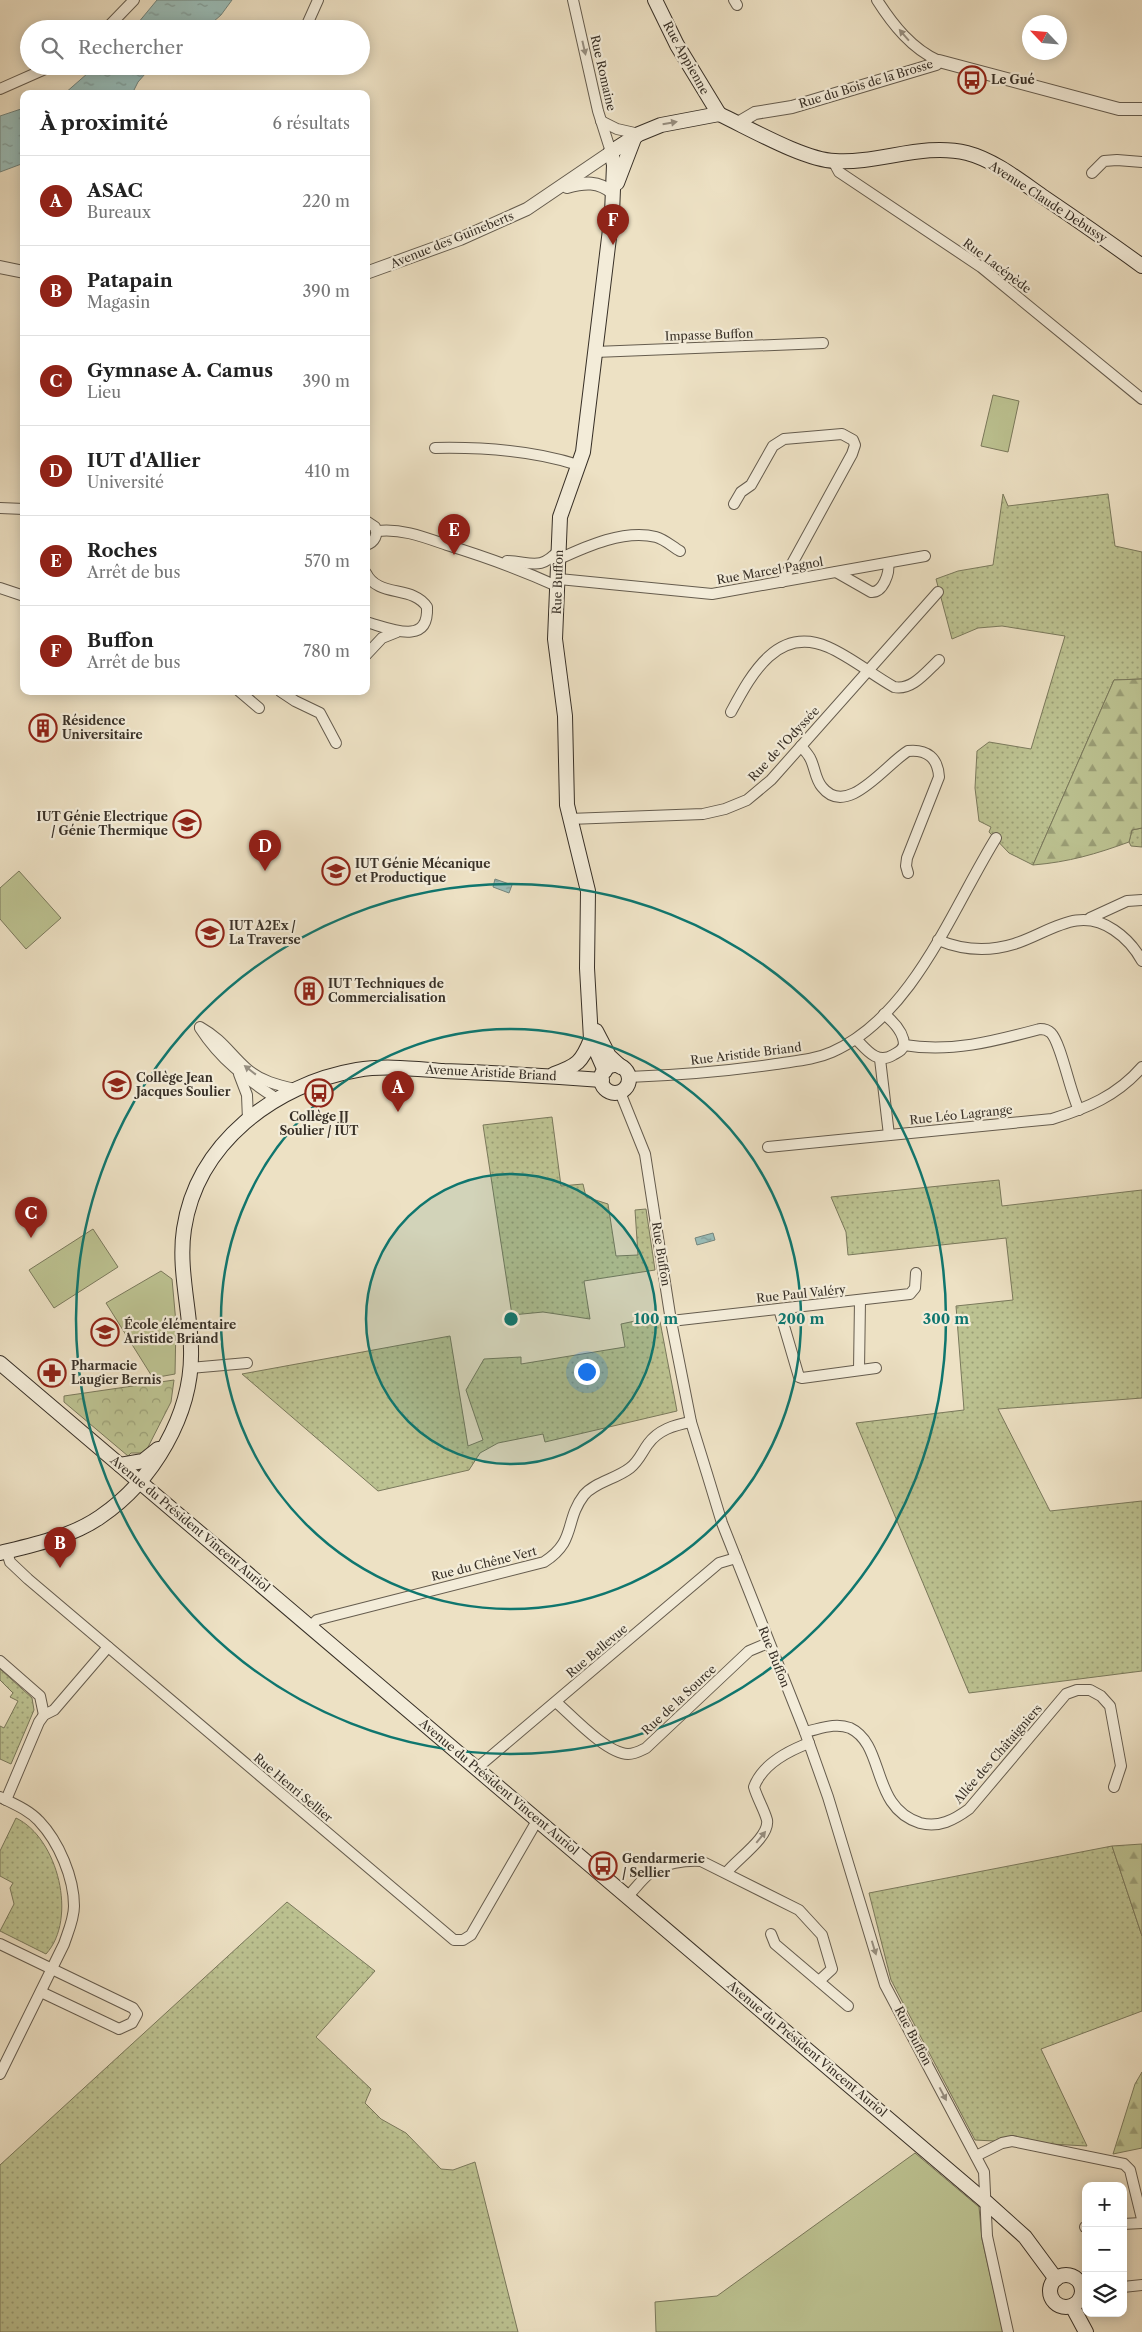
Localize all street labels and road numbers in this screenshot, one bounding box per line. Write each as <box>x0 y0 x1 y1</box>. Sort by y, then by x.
street label: Rue Appienne <box>660 19 713 97</box>
street label: Rue Romaine <box>587 33 620 113</box>
street label: Rue du Bois de la Brosse <box>797 56 935 111</box>
street label: Avenue Claude Debussy <box>986 157 1110 246</box>
street label: Avenue des Guineberts <box>387 208 516 272</box>
street label: Rue Lacépède <box>960 235 1035 296</box>
street label: Impasse Buffon <box>664 325 754 344</box>
street label: Rue Buffon <box>549 549 566 615</box>
street label: Rue Marcel Pagnol <box>715 554 825 587</box>
street label: Rue de l'Odyssée <box>745 703 822 784</box>
street label: Rue Aristide Briand <box>690 1039 803 1068</box>
street label: Avenue Aristide Briand <box>424 1062 558 1083</box>
street label: Rue Léo Lagrange <box>909 1102 1014 1127</box>
street label: Rue Buffon <box>649 1221 674 1288</box>
street label: Rue Paul Valéry <box>756 1281 847 1306</box>
street label: Avenue du Président Vincent Auriol <box>107 1452 274 1595</box>
street label: Rue du Chêne Vert <box>430 1543 539 1584</box>
street label: Rue Bellevue <box>563 1620 631 1681</box>
street label: Rue Buffon <box>755 1624 794 1690</box>
street label: Rue de la Source <box>638 1661 719 1738</box>
street label: Allée des Châtaigniers <box>950 1701 1045 1807</box>
street label: Avenue du Président Vincent Auriol <box>416 1715 583 1858</box>
street label: Rue Henri Sellier <box>251 1750 336 1825</box>
street label: Avenue du Président Vincent Auriol <box>724 1977 891 2120</box>
street label: Rue Buffon <box>892 2004 936 2068</box>

